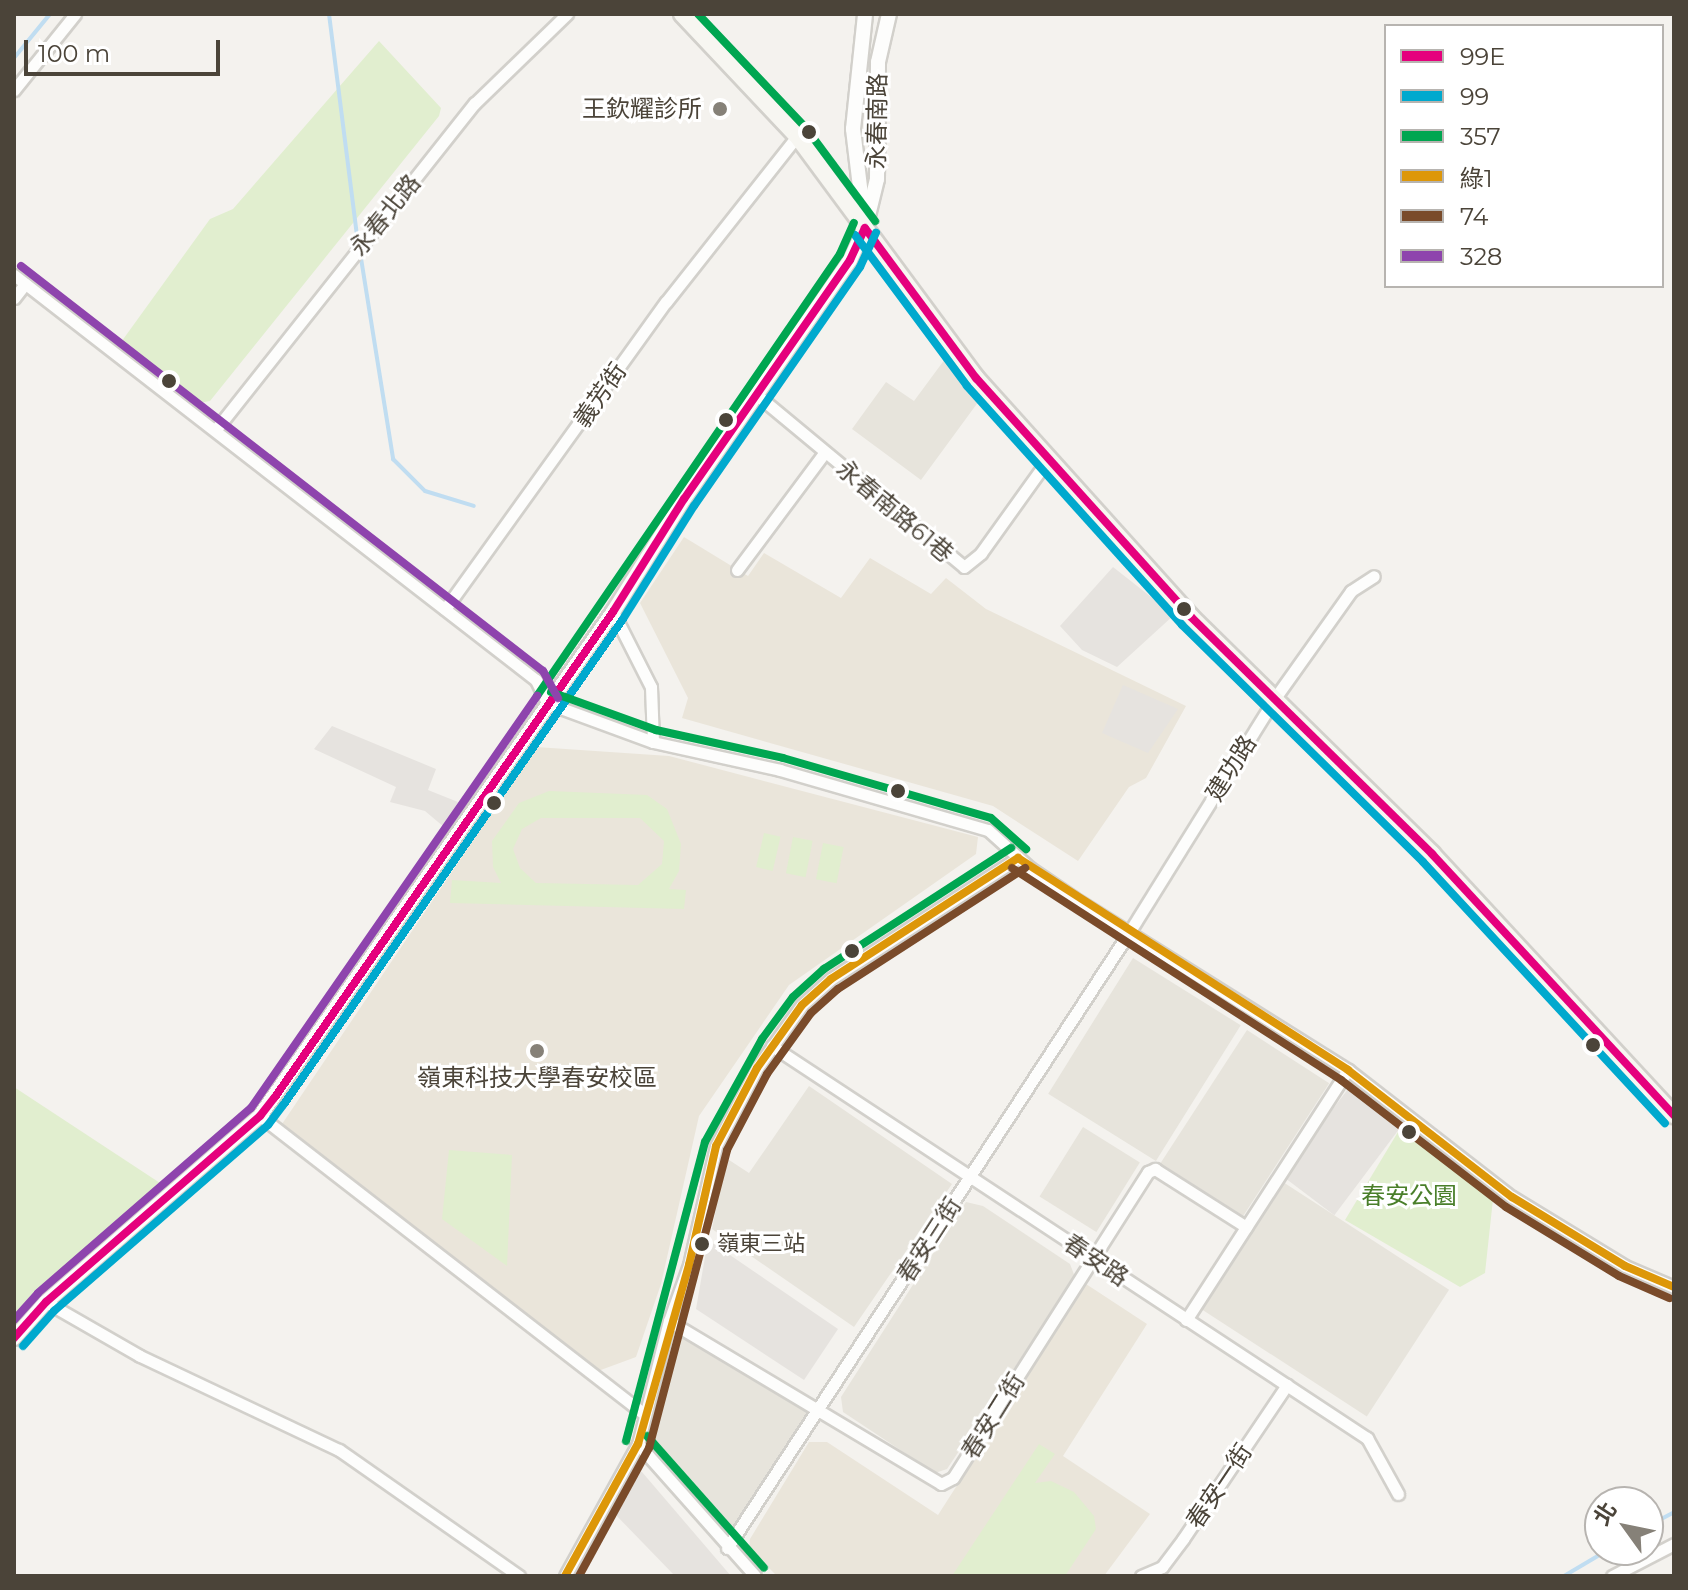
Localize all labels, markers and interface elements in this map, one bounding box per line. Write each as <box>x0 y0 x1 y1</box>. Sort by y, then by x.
scale bar <box>28 24 224 74</box>
legend <box>1384 24 1664 288</box>
text: 100 m <box>38 39 110 68</box>
text: 99E <box>1460 42 1505 71</box>
street label: 永春南路 <box>862 73 892 169</box>
text: 99 <box>1460 82 1489 111</box>
place label: 王欽耀診所 <box>582 95 702 123</box>
marker: 王欽耀診所 <box>709 98 731 120</box>
text: 357 <box>1460 122 1501 151</box>
unlabelled marker <box>801 124 817 140</box>
text: 綠1 <box>1460 164 1493 193</box>
street label: 永春北路 <box>344 169 426 261</box>
text: 74 <box>1460 202 1488 231</box>
text: 328 <box>1460 242 1502 271</box>
street label: 義芳街 <box>568 357 632 433</box>
unlabelled marker <box>161 373 177 389</box>
unlabelled marker <box>718 412 734 428</box>
street label: 永春南路61巷 <box>831 454 959 568</box>
unlabelled marker <box>1176 601 1192 617</box>
street label: 建功路 <box>1200 730 1262 806</box>
unlabelled marker <box>890 783 906 799</box>
unlabelled marker <box>486 795 502 811</box>
unlabelled marker <box>844 943 860 959</box>
unlabelled marker <box>1585 1037 1601 1053</box>
marker: 嶺東科技大學春安校區 <box>528 1042 546 1060</box>
place label: 嶺東科技大學春安校區 <box>417 1064 657 1092</box>
unlabelled marker <box>1401 1124 1417 1140</box>
park label: 春安公園 <box>1361 1182 1457 1210</box>
street label: 春安三街 <box>891 1192 967 1288</box>
street label: 春安路 <box>1058 1228 1134 1292</box>
place label: 嶺東三站 <box>717 1231 805 1257</box>
marker: 嶺東三站 <box>694 1236 710 1252</box>
street label: 春安二街 <box>955 1368 1031 1464</box>
street label: 春安一街 <box>1180 1438 1258 1534</box>
north arrow <box>1584 1486 1664 1566</box>
text: 北 <box>1588 1497 1622 1530</box>

